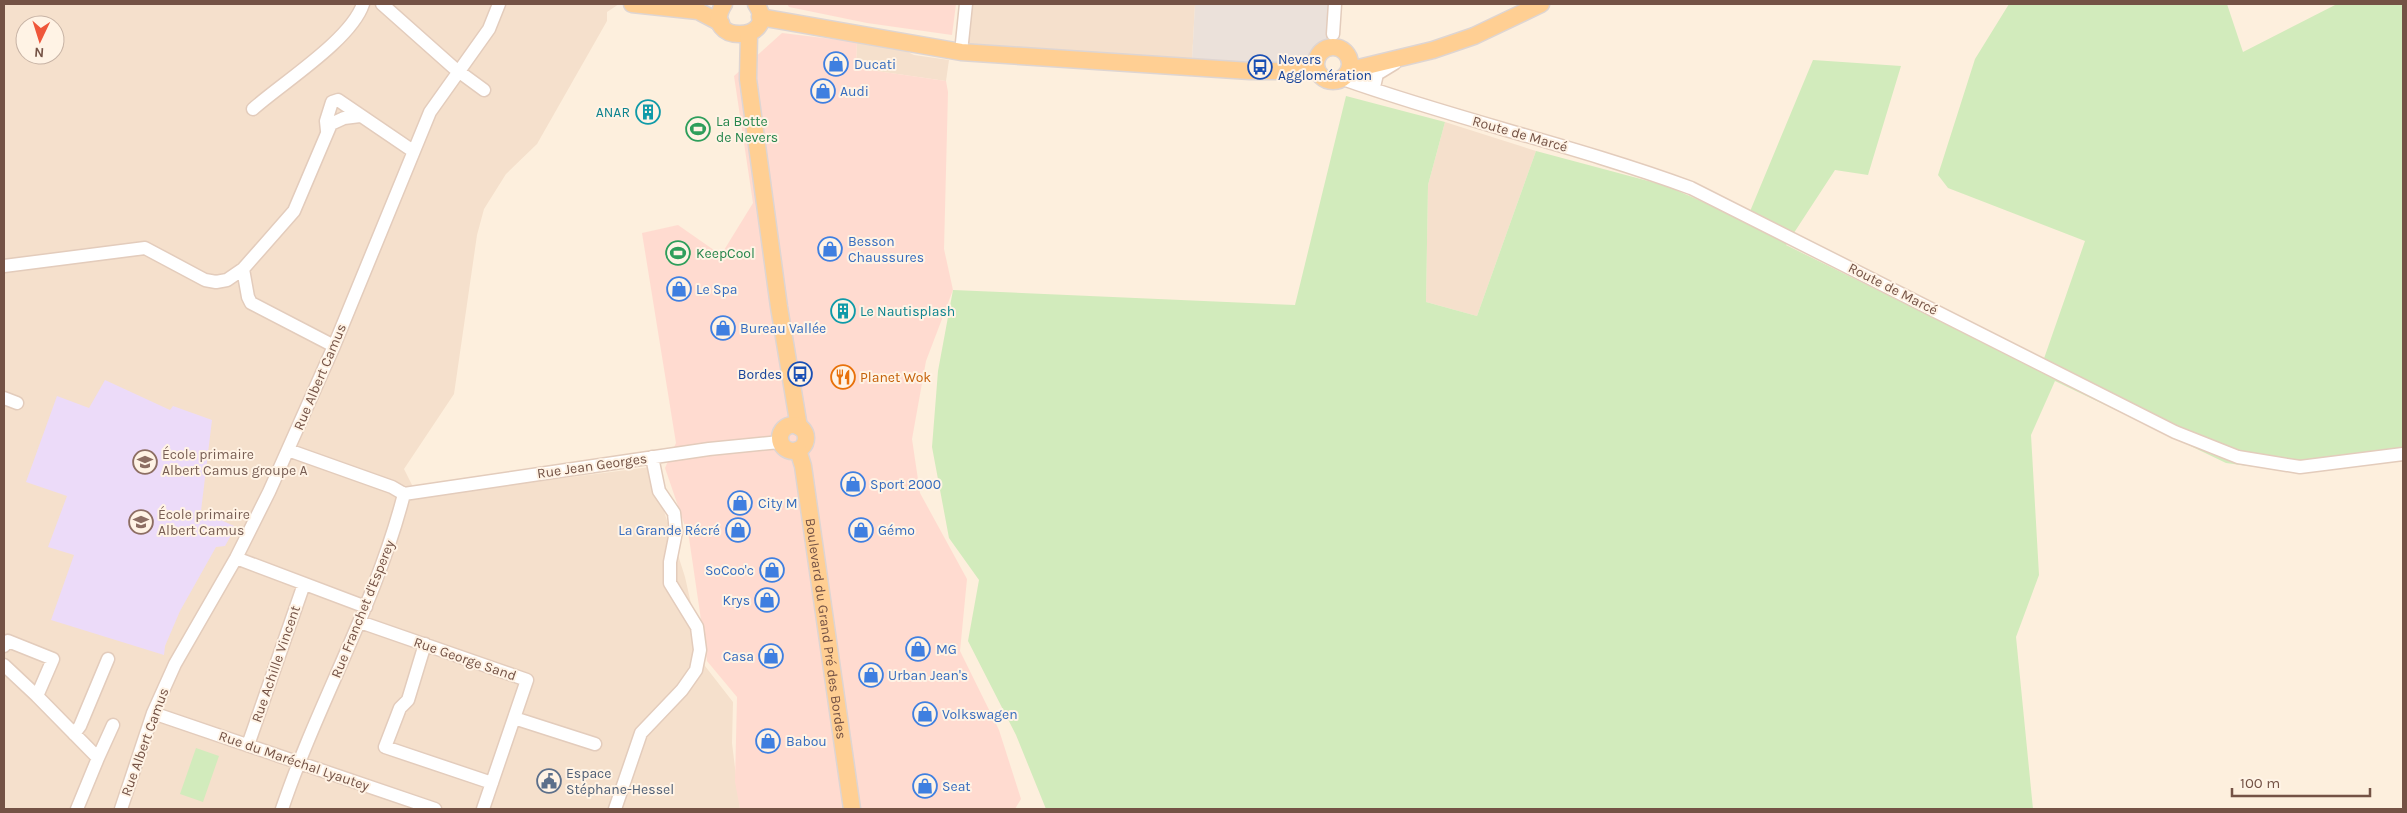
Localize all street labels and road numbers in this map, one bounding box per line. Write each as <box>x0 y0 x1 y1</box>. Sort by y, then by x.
street label: Route de Marcé <box>1470 112 1570 156</box>
street label: Route de Marcé <box>1845 259 1941 319</box>
street label: Rue Albert Camus <box>290 321 350 433</box>
street label: Rue Jean Georges <box>536 450 648 482</box>
street label: Boulevard du Grand Pré des Bordes <box>802 517 850 740</box>
street label: Rue Franchet d'Esperey <box>328 537 399 680</box>
street label: Rue Achille Vincent <box>248 603 304 725</box>
street label: Rue George Sand <box>411 633 519 685</box>
street label: Rue Albert Camus <box>118 686 172 798</box>
street label: Rue du Maréchal Lyautey <box>217 727 372 795</box>

